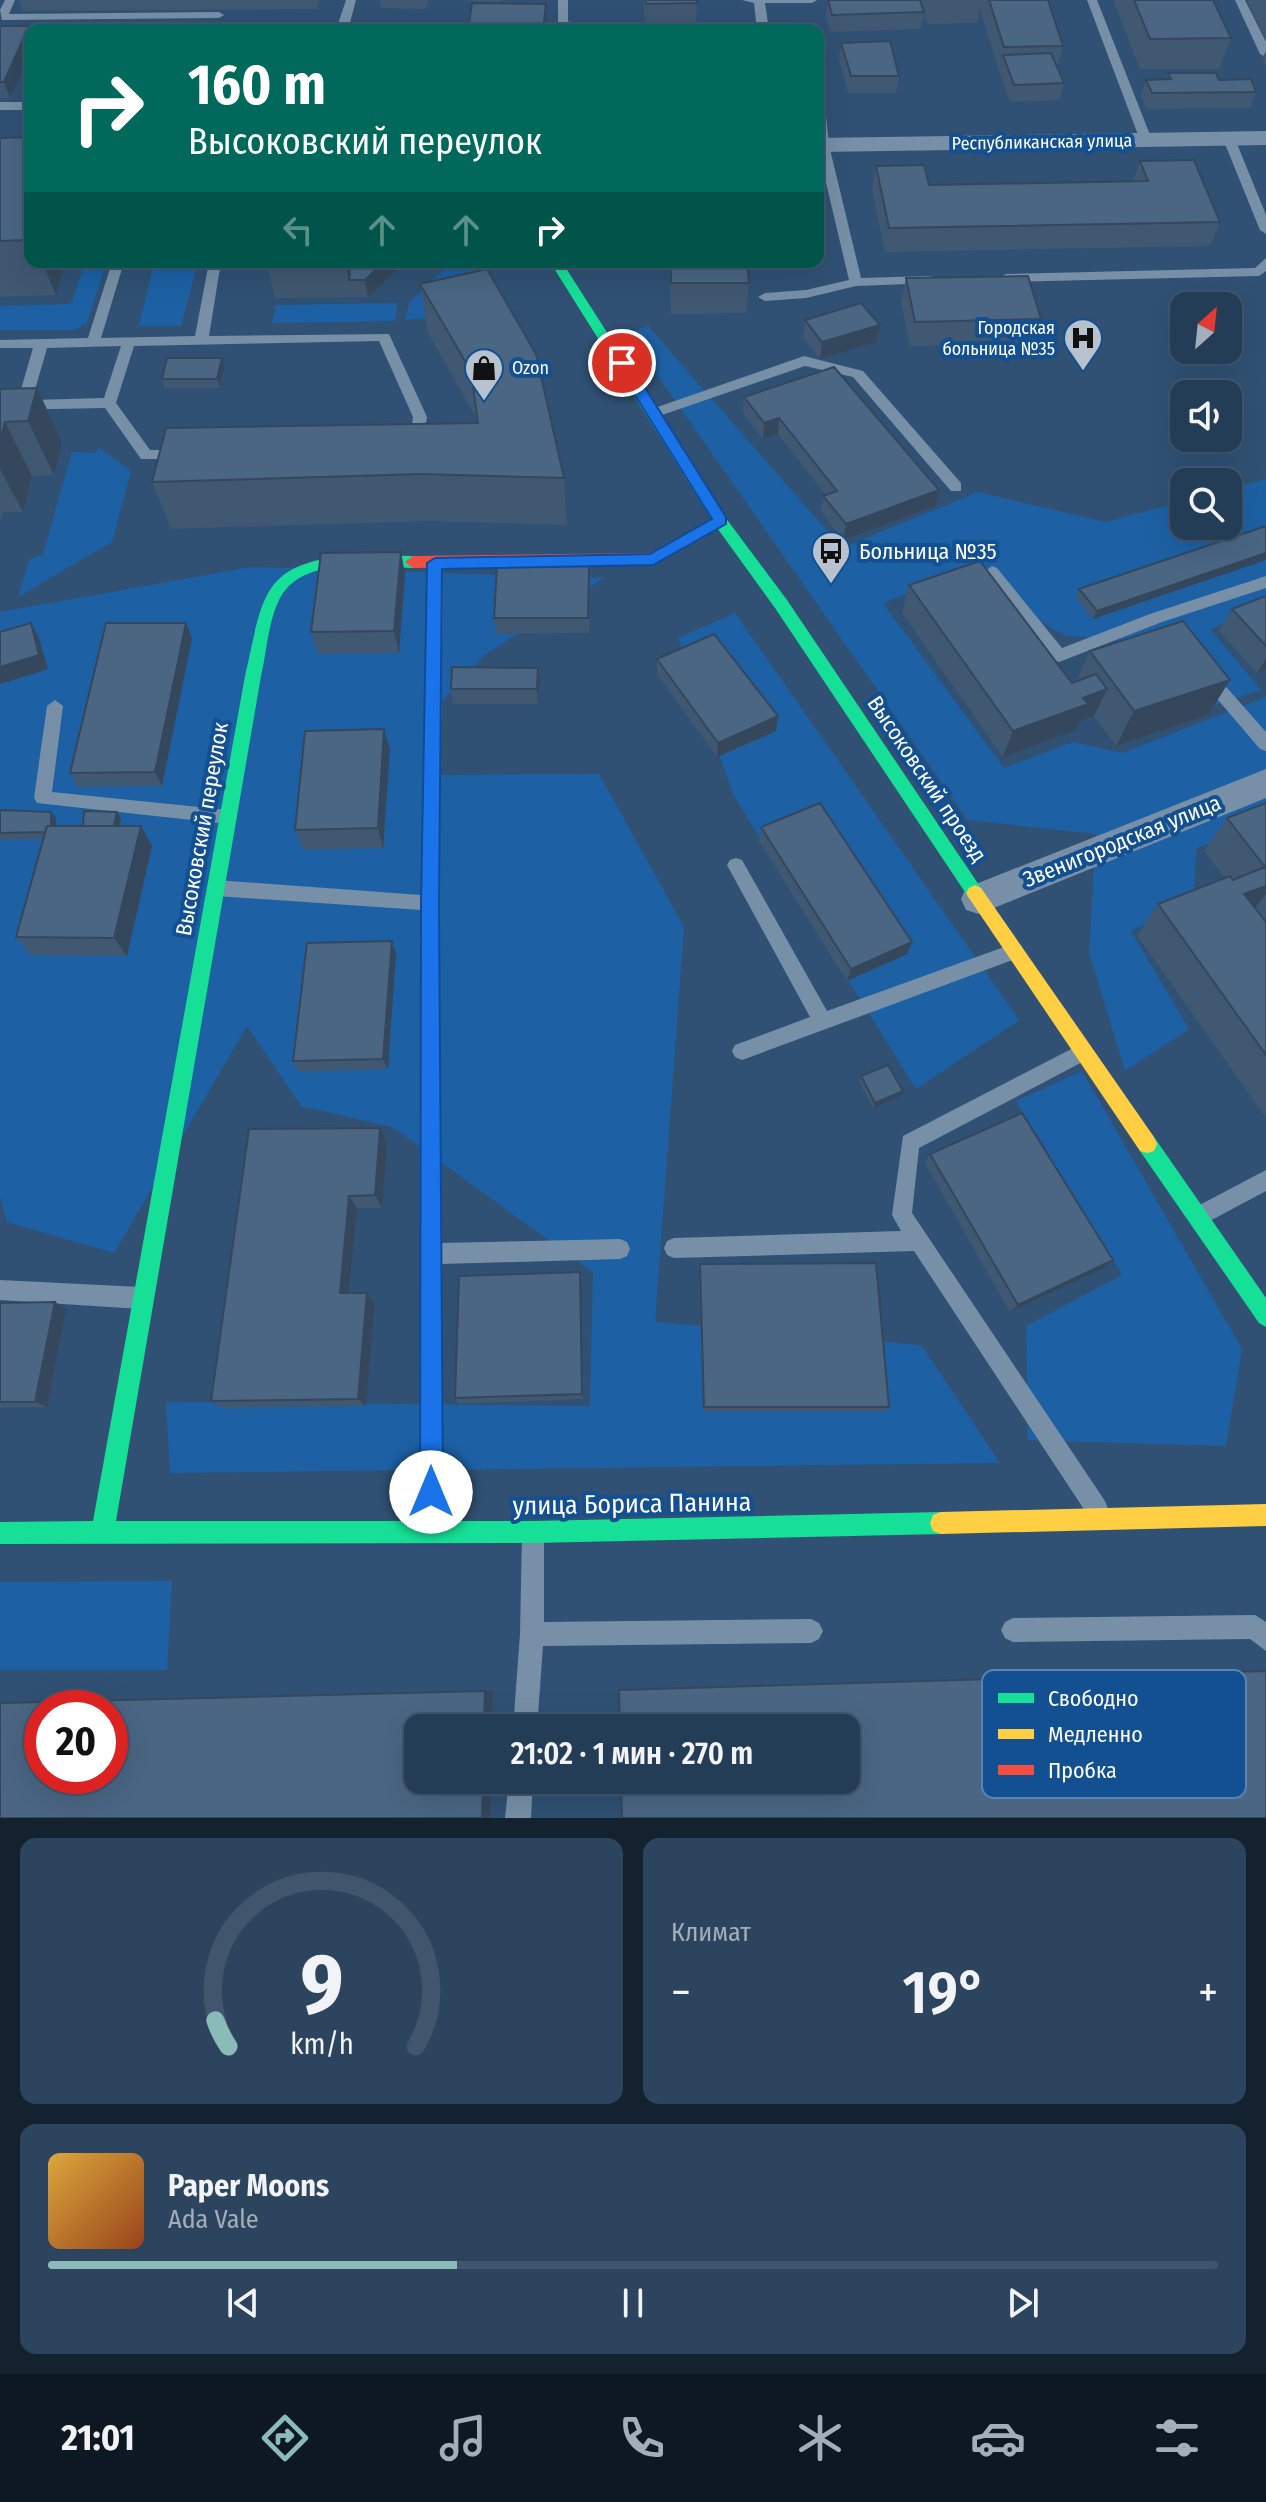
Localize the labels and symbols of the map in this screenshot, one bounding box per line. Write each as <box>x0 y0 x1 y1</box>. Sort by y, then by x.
street label: Республиканская улица <box>951 129 1133 155</box>
north arrow <box>1170 292 1242 364</box>
place label: Городская больница №35 <box>942 317 1055 360</box>
hospital icon: Городская больница №35 <box>1062 317 1104 372</box>
pin <box>588 329 656 397</box>
shop icon: Ozon <box>463 347 505 402</box>
place label: Ozon <box>512 357 549 379</box>
bus stop icon: Больница №35 <box>810 530 852 585</box>
place label: Больница №35 <box>859 538 997 565</box>
street label: Высоковский проезд <box>861 691 993 867</box>
street label: Высоковский переулок <box>170 720 234 938</box>
street label: Звенигородская улица <box>1019 789 1225 893</box>
position arrow <box>389 1450 473 1534</box>
street label: улица Бориса Панина <box>512 1486 752 1522</box>
legend <box>982 1670 1246 1798</box>
text: Свободно <box>1048 1685 1139 1712</box>
speed limit sign: 20 <box>24 1690 128 1794</box>
text: Медленно <box>1048 1721 1143 1748</box>
text: Пробка <box>1048 1757 1117 1784</box>

